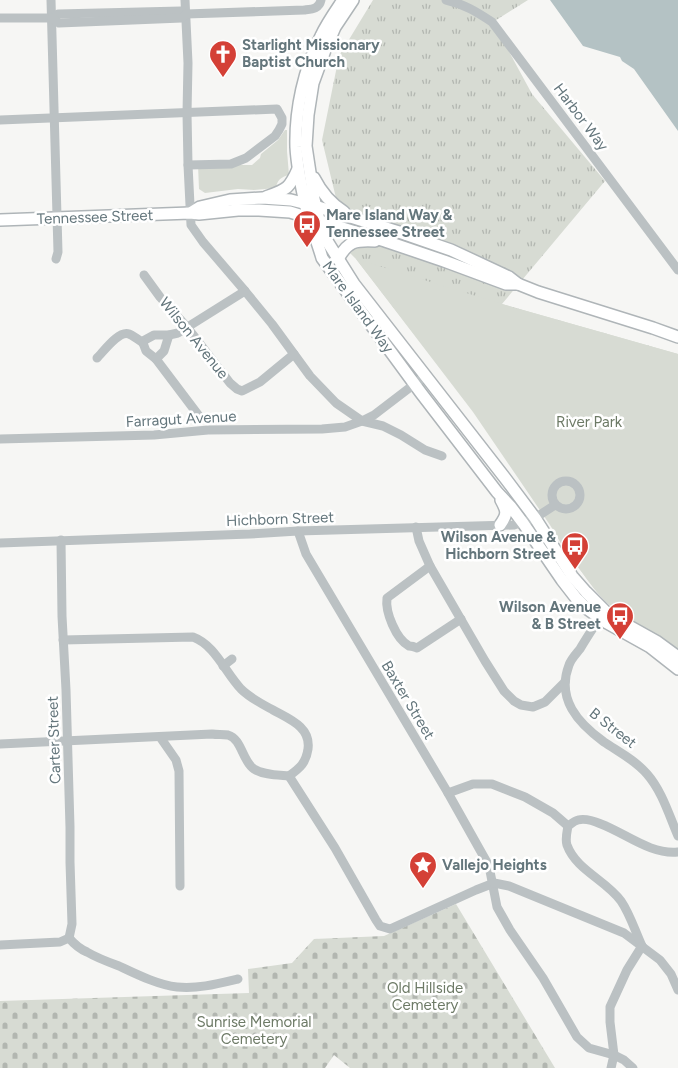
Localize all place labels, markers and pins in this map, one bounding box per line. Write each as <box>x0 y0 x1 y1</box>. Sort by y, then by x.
place label: Starlight Missionary Baptist Church <box>242 36 380 71</box>
church icon: Starlight Missionary Baptist Church <box>208 39 238 78</box>
place label: Mare Island Way & Tennessee Street <box>326 206 453 241</box>
bus stop icon: Mare Island Way & Tennessee Street <box>292 209 322 248</box>
place label: Wilson Avenue & Hichborn Street <box>441 528 556 563</box>
bus stop icon: Wilson Avenue & Hichborn Street <box>560 531 590 570</box>
place label: Wilson Avenue & B Street <box>499 598 602 633</box>
bus stop icon: Wilson Avenue & B Street <box>605 601 635 640</box>
place icon: Vallejo Heights <box>408 850 438 889</box>
place label: Vallejo Heights <box>442 856 547 874</box>

